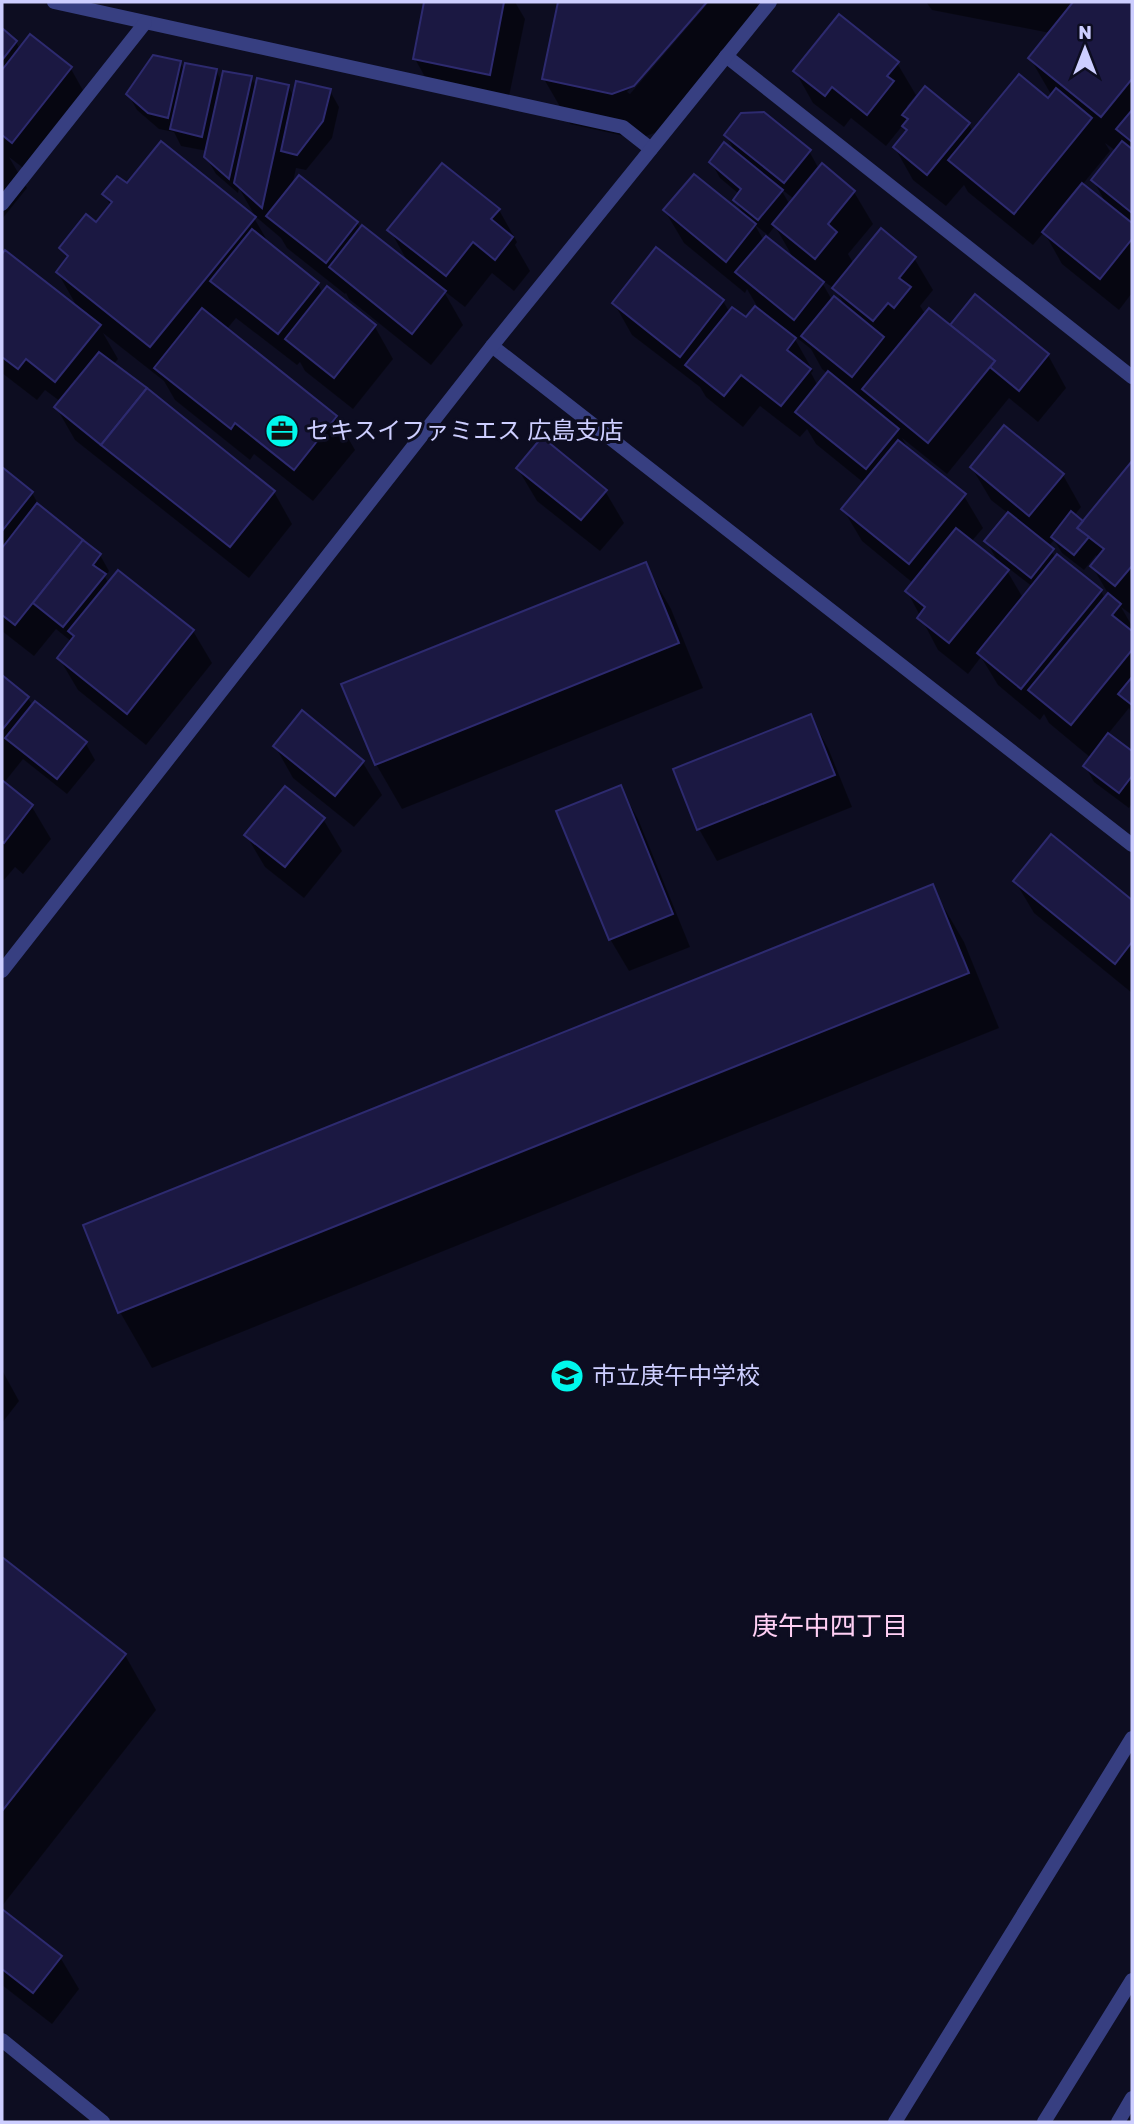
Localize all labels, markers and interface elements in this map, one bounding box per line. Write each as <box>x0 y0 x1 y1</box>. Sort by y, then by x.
north arrow <box>1050 14 1120 84</box>
text: N <box>1078 21 1092 44</box>
office icon: セキスイファミエス 広島支店 <box>263 412 301 450</box>
place label: セキスイファミエス 広島支店 <box>306 417 623 445</box>
school or university icon: 市立庚午中学校 <box>548 1357 586 1395</box>
place label: 市立庚午中学校 <box>592 1362 760 1390</box>
district label: 庚午中四丁目 <box>752 1611 908 1642</box>

